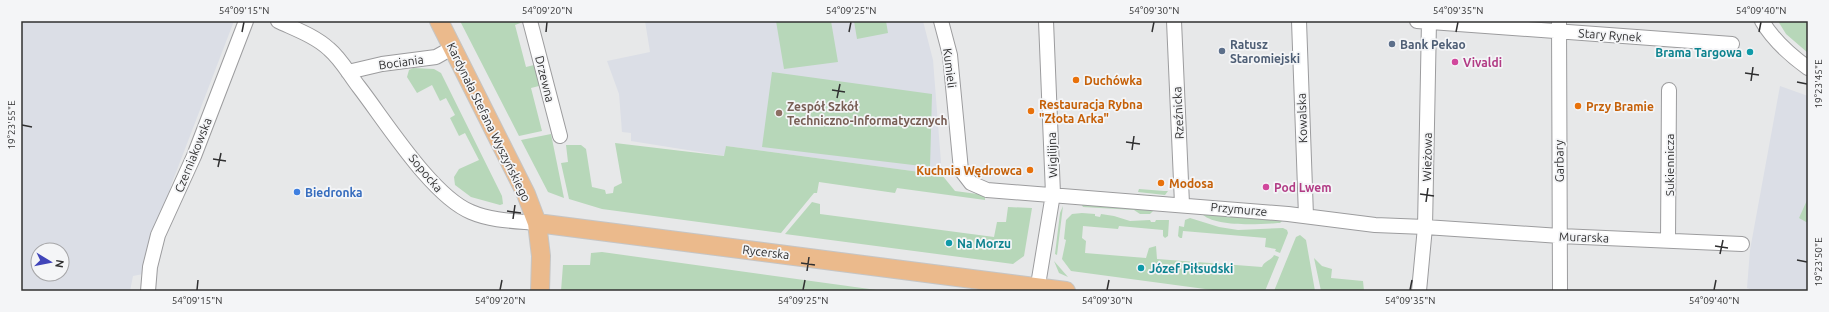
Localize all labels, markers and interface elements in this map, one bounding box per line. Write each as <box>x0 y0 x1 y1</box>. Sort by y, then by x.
text: 54°09'15"N <box>219 5 269 16</box>
text: 54°09'20"N <box>522 5 572 16</box>
text: 54°09'25"N <box>826 5 876 16</box>
text: 54°09'30"N <box>1129 5 1179 16</box>
text: 54°09'35"N <box>1433 5 1483 16</box>
text: 54°09'40"N <box>1736 5 1786 16</box>
street label: Stary Rynek <box>1578 26 1642 44</box>
place label: Ratusz Staromiejski <box>1230 38 1300 65</box>
place label: Bank Pekao <box>1400 38 1466 51</box>
marker: Bank Pekao <box>1387 39 1397 49</box>
street label: Kardynała Stefana Wyszyńskiego <box>445 40 533 204</box>
marker: Ratusz Staromiejski <box>1217 46 1227 56</box>
place label: Brama Targowa <box>1655 46 1742 59</box>
street label: Kumieli <box>941 47 959 89</box>
marker: Brama Targowa <box>1745 47 1755 57</box>
street label: Bociania <box>378 52 424 72</box>
street label: Drzewna <box>533 54 557 104</box>
place label: Vivaldi <box>1463 56 1502 69</box>
marker: Vivaldi <box>1450 57 1460 67</box>
text: 19°23'45"E <box>1813 59 1824 109</box>
place label: Duchówka <box>1084 74 1142 87</box>
marker: Duchówka <box>1071 75 1081 85</box>
street label: Rzeźnicka <box>1170 86 1186 140</box>
street label: Kowalska <box>1295 93 1309 143</box>
place label: Restauracja Rybna "Złota Arka" <box>1039 98 1143 125</box>
text: 19°23'55"E <box>6 100 17 150</box>
place label: Zespół Szkół Techniczno-Informatycznych <box>787 100 947 127</box>
place label: Przy Bramie <box>1586 100 1654 113</box>
marker: Przy Bramie <box>1573 101 1583 111</box>
marker: Restauracja Rybna "Złota Arka" <box>1026 106 1036 116</box>
marker: Zespół Szkół Techniczno-Informatycznych <box>774 108 784 118</box>
street label: Czerniakowska <box>172 116 214 194</box>
street label: Wigilijna <box>1045 132 1059 178</box>
street label: Wieżowa <box>1420 133 1434 181</box>
street label: Sukiennicza <box>1663 134 1676 196</box>
street label: Garbary <box>1552 139 1566 182</box>
street label: Sopocka <box>407 152 445 194</box>
place label: Kuchnia Wędrowca <box>916 164 1022 178</box>
marker: Kuchnia Wędrowca <box>1025 165 1035 175</box>
place label: Modosa <box>1169 177 1214 190</box>
marker: Modosa <box>1156 178 1166 188</box>
place label: Pod Lwem <box>1274 181 1331 194</box>
marker: Pod Lwem <box>1261 182 1271 192</box>
place label: Biedronka <box>305 186 363 199</box>
marker: Biedronka <box>292 187 302 197</box>
street label: Przymurze <box>1210 200 1268 218</box>
street label: Murarska <box>1559 230 1609 244</box>
place label: Na Morzu <box>957 237 1011 250</box>
text: 19°23'50"E <box>1813 237 1824 287</box>
marker: Na Morzu <box>944 238 954 248</box>
north arrow <box>30 242 70 282</box>
street label: Rycerska <box>742 243 790 261</box>
text: N <box>53 259 66 269</box>
place label: Józef Piłsudski <box>1149 262 1233 275</box>
marker: Józef Piłsudski <box>1136 263 1146 273</box>
text: 54°09'15"N <box>172 295 222 306</box>
text: 54°09'20"N <box>475 295 525 306</box>
text: 54°09'25"N <box>778 295 828 306</box>
text: 54°09'30"N <box>1082 295 1132 306</box>
text: 54°09'35"N <box>1385 295 1435 306</box>
text: 54°09'40"N <box>1689 295 1739 306</box>

